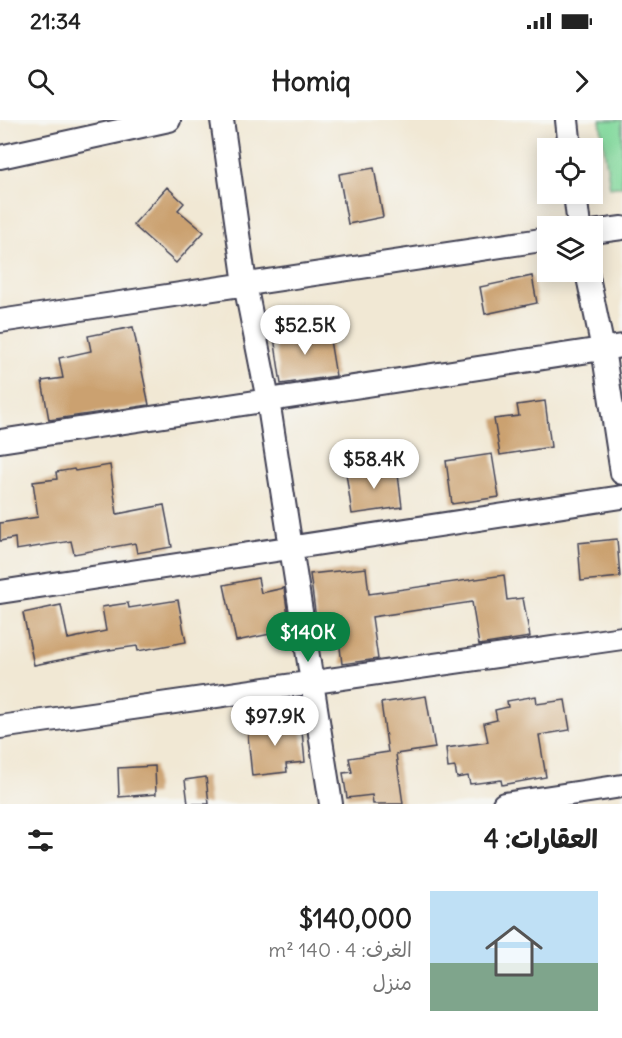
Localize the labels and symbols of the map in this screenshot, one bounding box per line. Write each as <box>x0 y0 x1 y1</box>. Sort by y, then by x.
pin: $52.5K <box>256 305 354 356</box>
pin: $58.4K <box>325 439 423 490</box>
pin: $140K <box>266 612 350 663</box>
pin: $97.9K <box>226 696 324 747</box>

